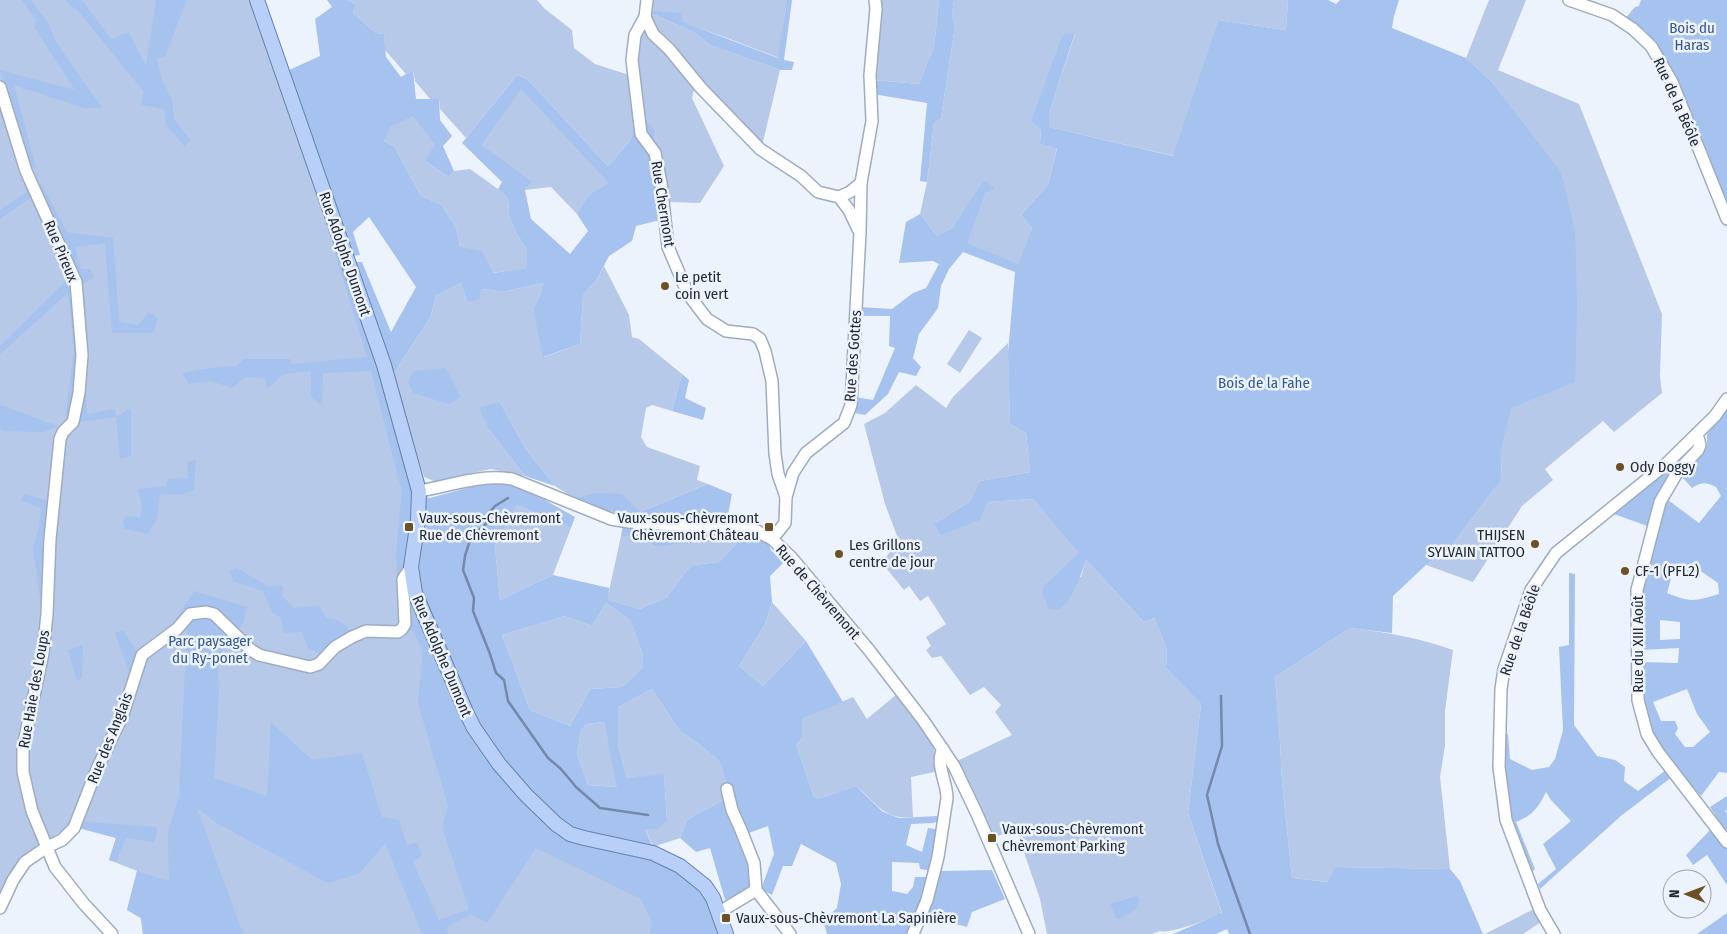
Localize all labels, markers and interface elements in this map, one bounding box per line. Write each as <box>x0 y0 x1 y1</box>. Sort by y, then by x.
park label: Bois du Haras <box>1669 19 1715 54</box>
street label: Rue de la Béôle <box>1649 55 1705 149</box>
street label: Rue Chermont <box>647 160 679 249</box>
street label: Rue Adolphe Dumont <box>315 189 375 319</box>
street label: Rue Pireux <box>40 217 82 285</box>
place label: Le petit coin vert <box>675 268 728 303</box>
marker: Le petit coin vert <box>659 280 671 292</box>
street label: Rue des Gottes <box>841 309 865 403</box>
park label: Bois de la Fahe <box>1218 374 1310 392</box>
place label: Ody Doggy <box>1630 458 1695 476</box>
marker: Ody Doggy <box>1614 461 1626 473</box>
place label: Vaux-sous-Chèvremont Rue de Chèvremont <box>419 509 561 544</box>
place label: Vaux-sous-Chèvremont Chèvremont Château <box>617 509 759 544</box>
marker: Vaux-sous-Chèvremont Rue de Chèvremont <box>403 521 415 533</box>
marker: Vaux-sous-Chèvremont Chèvremont Château <box>763 521 775 533</box>
place label: THIJSEN SYLVAIN TATTOO <box>1427 526 1525 561</box>
place label: Les Grillons centre de jour <box>849 536 936 571</box>
marker: THIJSEN SYLVAIN TATTOO <box>1529 538 1541 550</box>
street label: Rue de Chèvremont <box>772 541 864 643</box>
marker: Les Grillons centre de jour <box>833 548 845 560</box>
place label: CF-1 (PFL2) <box>1635 562 1699 580</box>
marker: CF-1 (PFL2) <box>1619 565 1631 577</box>
street label: Rue de la Béôle <box>1496 582 1544 678</box>
street label: Rue Adolphe Dumont <box>408 592 476 720</box>
street label: Rue du XIII Août <box>1629 595 1647 693</box>
street label: Rue Haie des Loups <box>15 628 53 750</box>
park label: Parc paysager du Ry-ponet <box>168 632 253 667</box>
street label: Rue des Anglais <box>84 690 136 786</box>
place label: Vaux-sous-Chèvremont Chèvremont Parking <box>1002 820 1144 855</box>
marker: Vaux-sous-Chèvremont Chèvremont Parking <box>986 832 998 844</box>
north arrow <box>1662 869 1712 919</box>
text: N <box>1666 889 1683 898</box>
place label: Vaux-sous-Chèvremont La Sapinière <box>736 909 956 927</box>
marker: Vaux-sous-Chèvremont La Sapinière <box>720 912 732 924</box>

